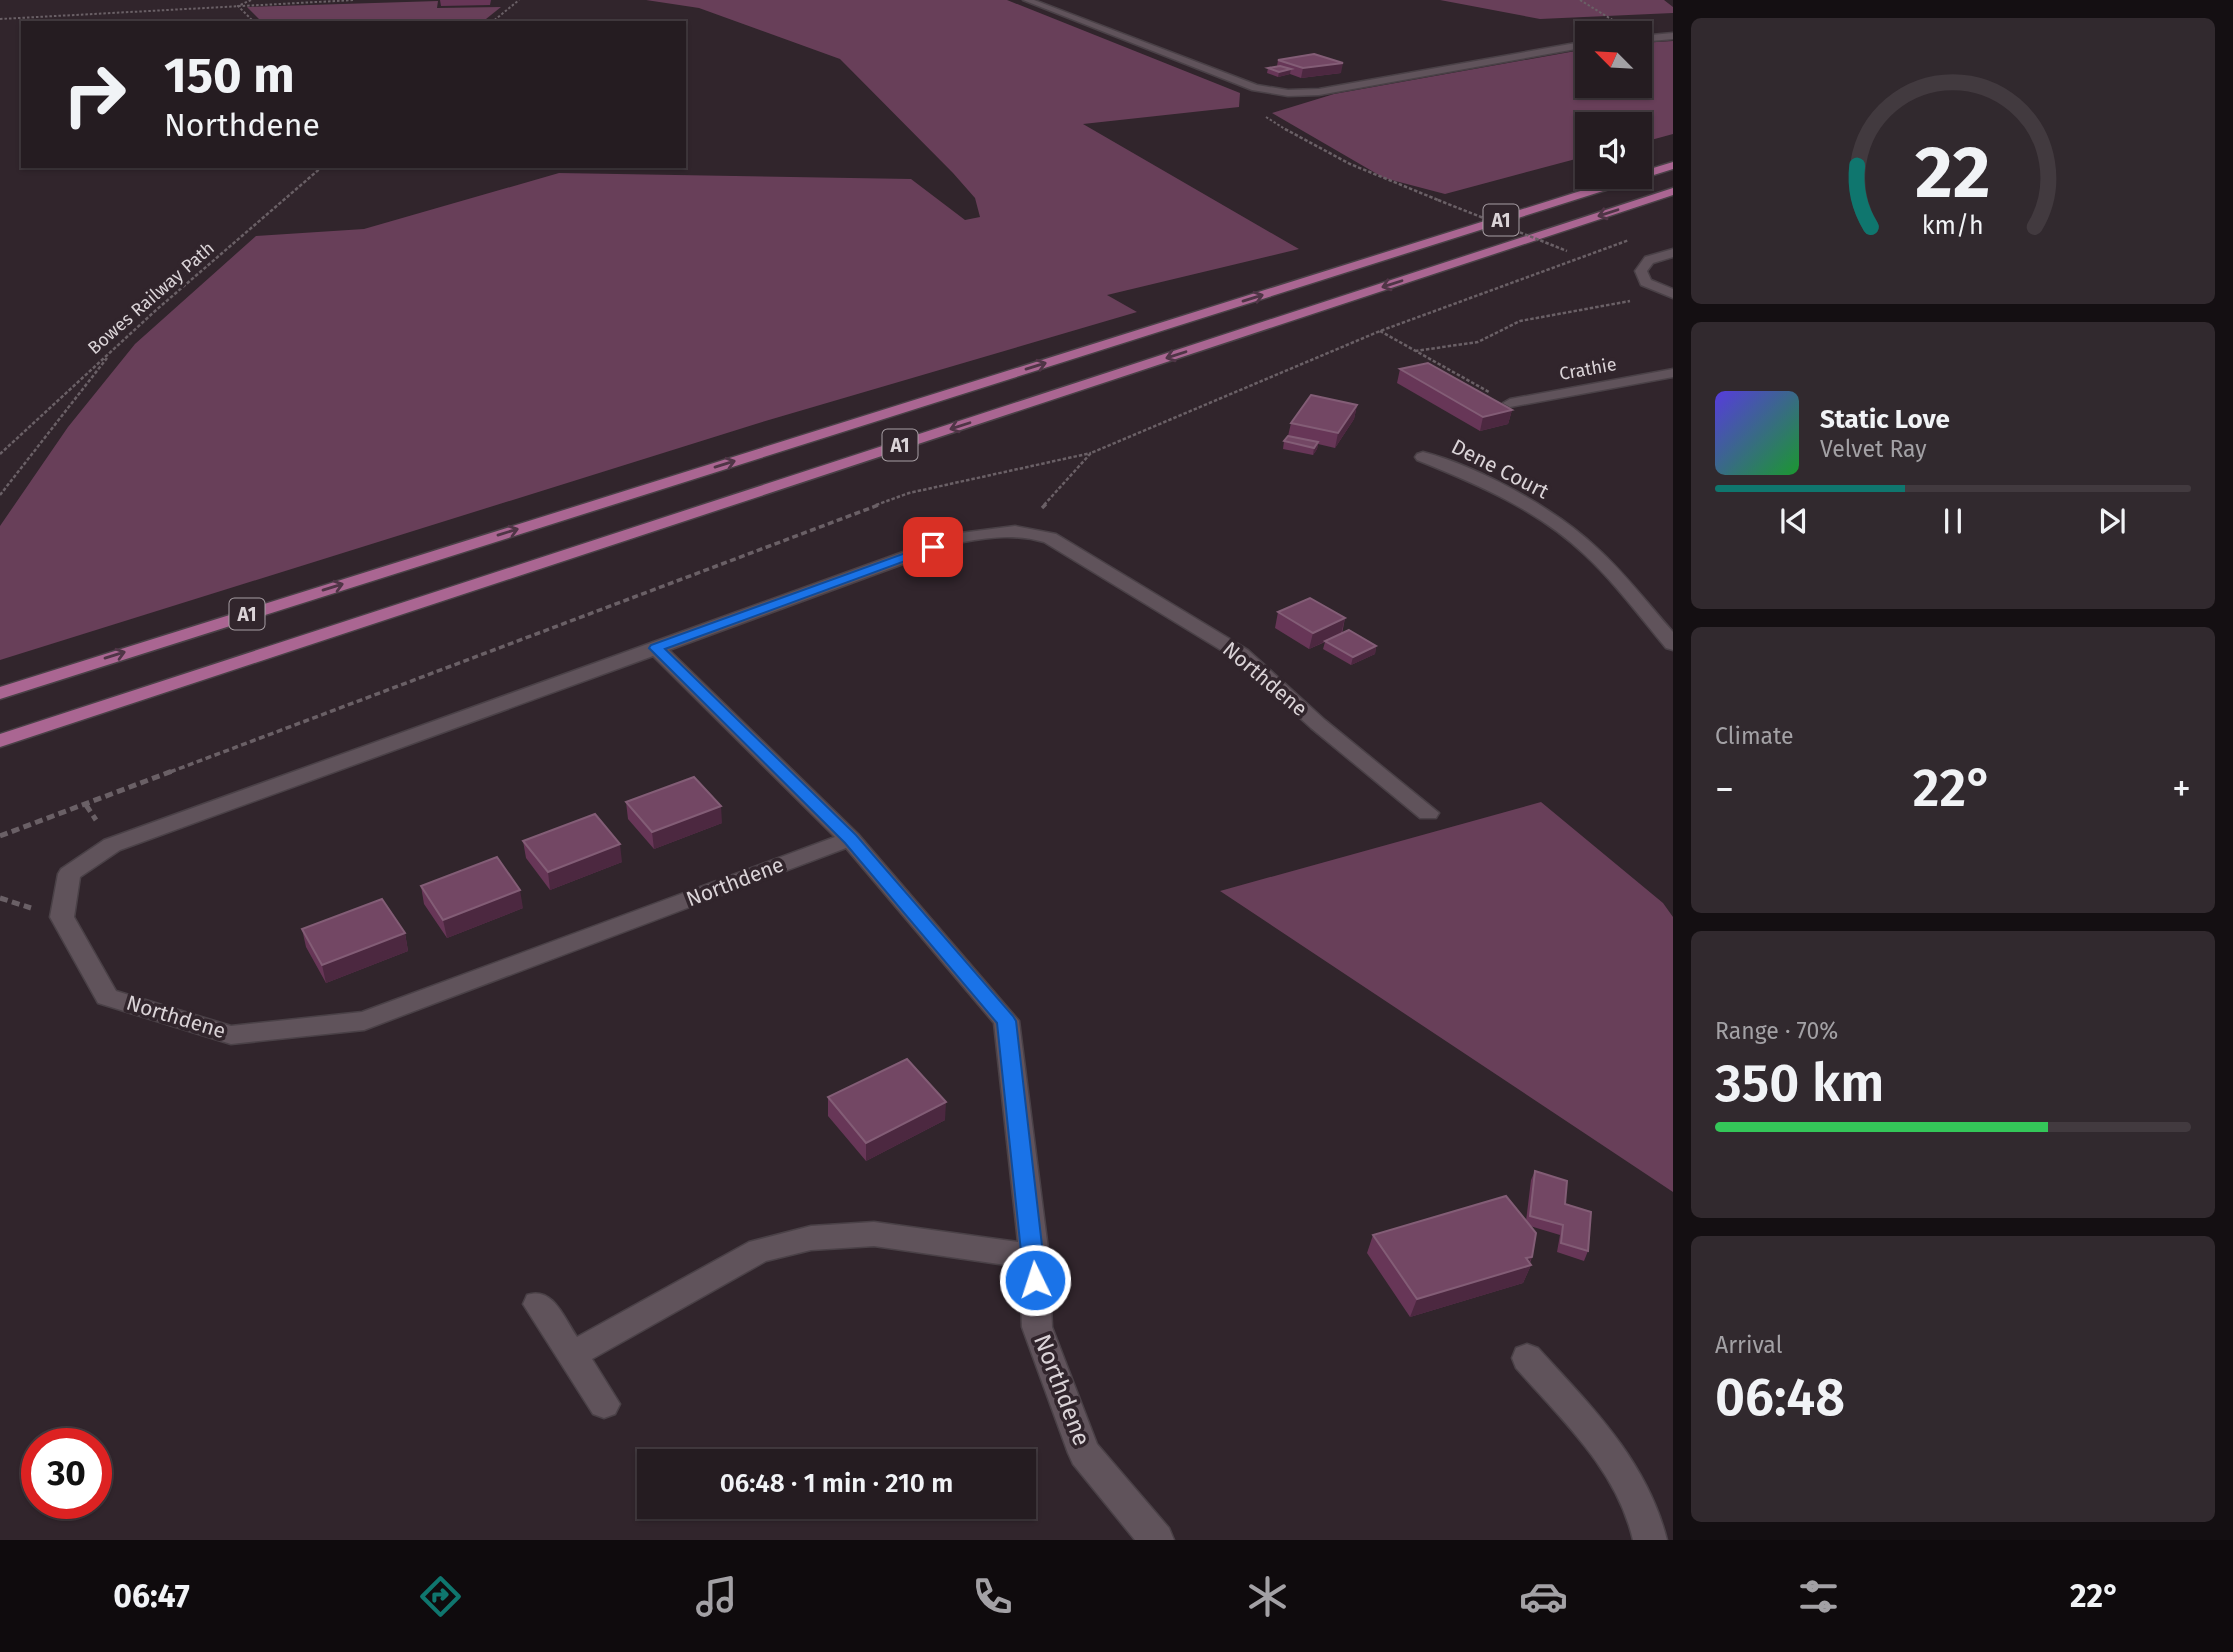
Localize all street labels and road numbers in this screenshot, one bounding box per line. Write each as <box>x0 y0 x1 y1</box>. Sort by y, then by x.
road number: A1 <box>1484 204 1518 235</box>
street label: Bowes Railway Path <box>83 237 219 359</box>
street label: Crathie <box>1558 353 1618 385</box>
road number: A1 <box>883 430 918 460</box>
street label: Dene Court <box>1447 433 1553 505</box>
road number: A1 <box>230 598 264 629</box>
street label: Northdene <box>1217 636 1313 722</box>
street label: Northdene <box>683 852 787 912</box>
street label: Northdene <box>123 990 229 1044</box>
street label: Northdene <box>1028 1330 1096 1450</box>

